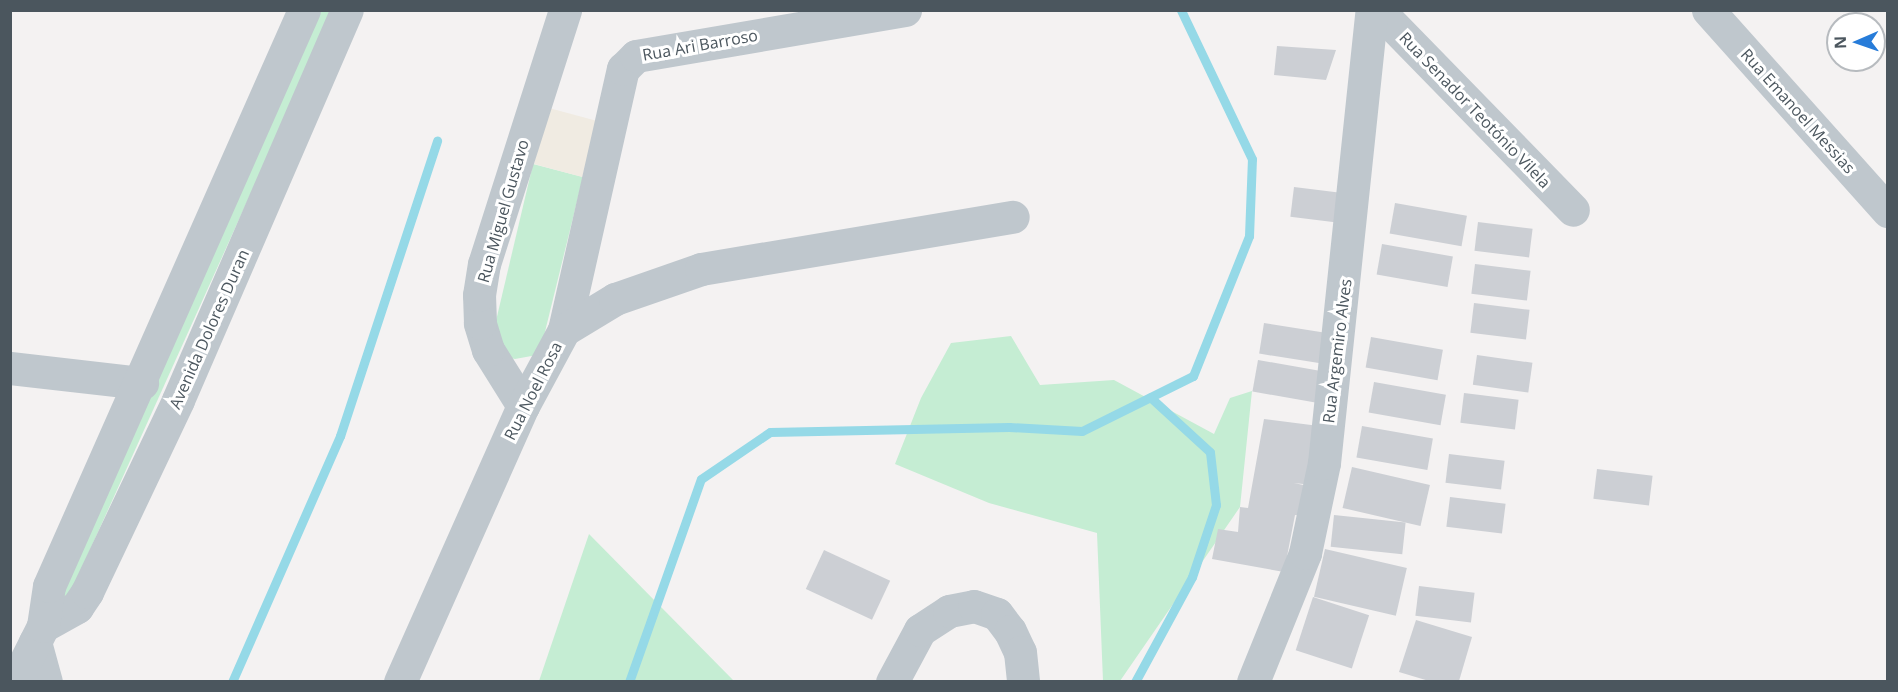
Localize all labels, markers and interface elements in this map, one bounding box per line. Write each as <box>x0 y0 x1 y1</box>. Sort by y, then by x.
north arrow <box>1826 12 1886 72</box>
street label: Rua Ari Barroso <box>641 25 759 65</box>
street label: Rua Senador Teotónio Vilela <box>1395 28 1555 192</box>
text: N <box>1829 36 1851 49</box>
street label: Rua Emanoel Messias <box>1737 45 1859 177</box>
street label: Rua Miguel Gustavo <box>473 137 533 285</box>
street label: Avenida Dolores Duran <box>165 246 253 412</box>
street label: Rua Argemiro Alves <box>1319 278 1355 424</box>
street label: Rua Noel Rosa <box>500 339 566 443</box>

